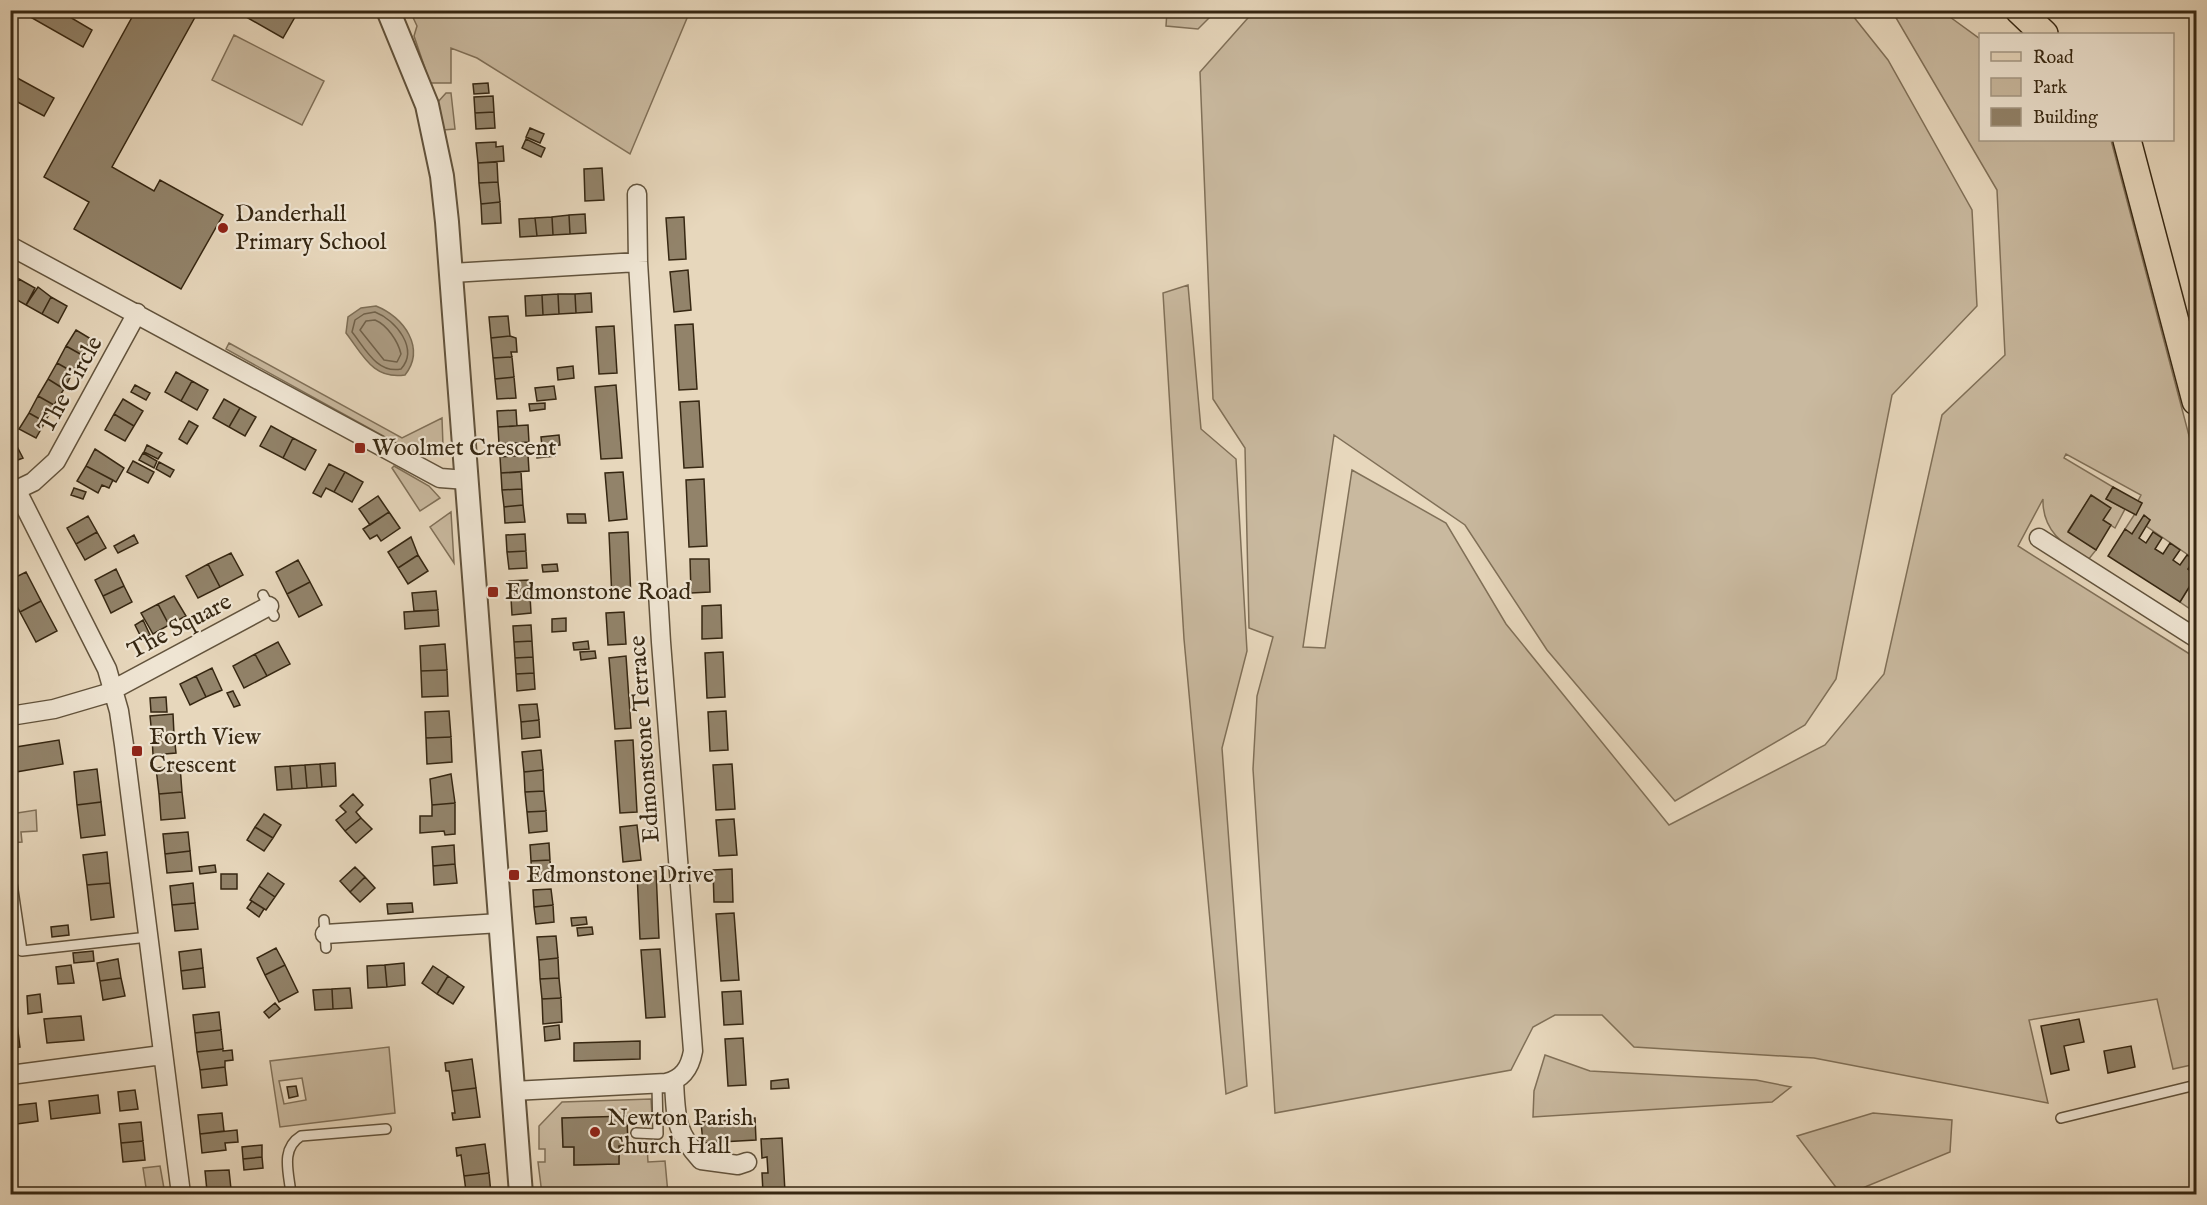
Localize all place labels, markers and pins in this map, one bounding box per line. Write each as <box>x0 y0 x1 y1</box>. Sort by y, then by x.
place label: Danderhall Primary School <box>235 199 387 258</box>
marker: Danderhall Primary School <box>216 221 230 235</box>
place label: Woolmet Crescent <box>372 433 557 464</box>
marker: Woolmet Crescent <box>353 441 367 455</box>
place label: Edmonstone Road <box>505 577 691 608</box>
marker: Edmonstone Road <box>486 585 500 599</box>
place label: Forth View Crescent <box>149 722 262 781</box>
marker: Forth View Crescent <box>130 744 144 758</box>
place label: Edmonstone Drive <box>526 860 714 891</box>
marker: Edmonstone Drive <box>507 868 521 882</box>
place label: Newton Parish Church Hall <box>607 1103 754 1162</box>
marker: Newton Parish Church Hall <box>588 1125 602 1139</box>

